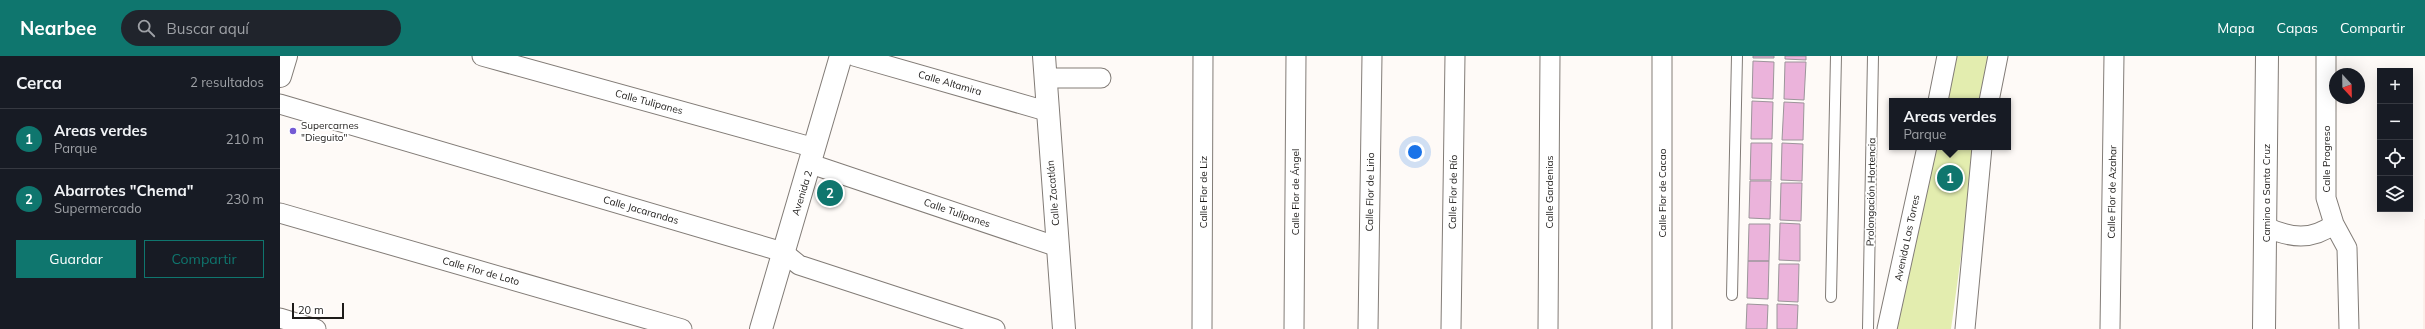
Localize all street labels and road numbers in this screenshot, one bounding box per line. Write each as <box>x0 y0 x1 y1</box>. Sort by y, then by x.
street label: Calle Altamira <box>917 68 983 98</box>
street label: Calle Tulipanes <box>614 87 684 117</box>
street label: Calle Progreso <box>2320 125 2333 192</box>
street label: Prolongación Hortencia <box>1864 138 1878 246</box>
street label: Camino a Santa Cruz <box>2260 144 2273 242</box>
street label: Calle Flor de Azahar <box>2105 145 2119 239</box>
street label: Calle Flor de Cacao <box>1656 148 1669 237</box>
street label: Calle Flor de Ángel <box>1289 149 1302 235</box>
street label: Calle Flor de Lirio <box>1363 152 1377 232</box>
street label: Calle Flor de Río <box>1446 154 1460 229</box>
street label: Calle Gardenias <box>1543 155 1556 229</box>
street label: Calle Flor de Liz <box>1197 156 1210 228</box>
street label: Calle Zacatlán <box>1044 159 1062 226</box>
street label: Avenida 2 <box>789 169 815 217</box>
street label: Calle Jacarandas <box>602 193 680 227</box>
street label: Avenida Las Torres <box>1891 193 1923 282</box>
street label: Calle Tulipanes <box>922 196 992 230</box>
street label: Calle Flor de Loto <box>441 254 521 288</box>

